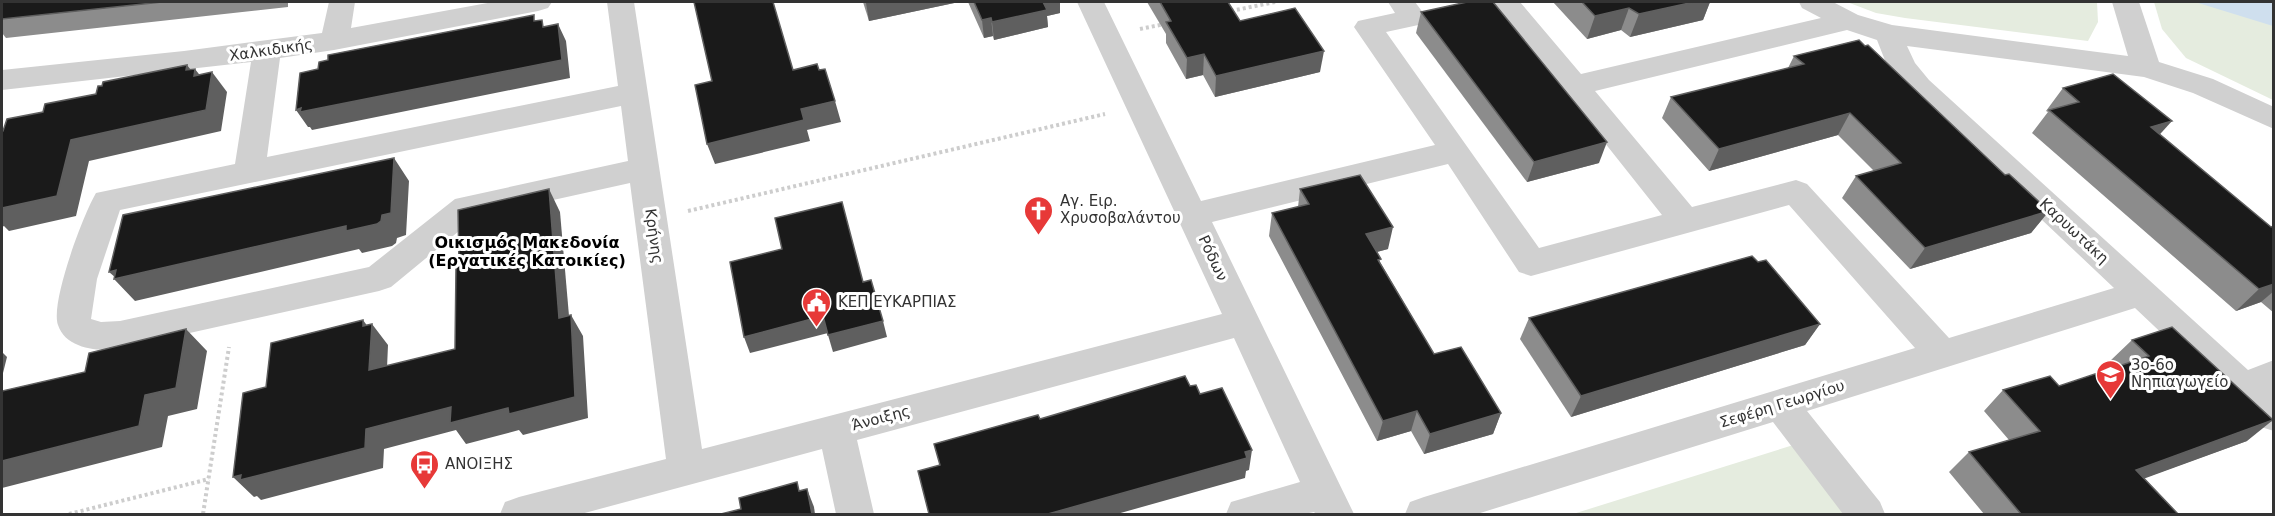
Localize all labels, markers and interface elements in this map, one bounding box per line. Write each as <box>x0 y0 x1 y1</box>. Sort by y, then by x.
street label: Χαλκιδικής <box>228 35 314 65</box>
place label: Αγ. Ειρ. Χρυσοβαλάντου <box>1060 192 1181 227</box>
church icon: Αγ. Ειρ. Χρυσοβαλάντου <box>1023 194 1055 236</box>
street label: Καρυωτάκη <box>2036 194 2112 268</box>
street label: Κρήνης <box>641 207 667 265</box>
street label: Ρόδων <box>1195 232 1231 284</box>
district label: Οικισμός Μακεδονία (Εργατικές Κατοικίες) <box>428 233 626 270</box>
public building icon: ΚΕΠ ΕΥΚΑΡΠΙΑΣ <box>801 286 833 328</box>
place label: ΚΕΠ ΕΥΚΑΡΠΙΑΣ <box>838 293 957 311</box>
place label: 3ο-6ο Νηπιαγωγείο <box>2131 356 2228 391</box>
school or university icon: 3ο-6ο Νηπιαγωγείο <box>2094 358 2126 400</box>
street label: Σεφέρη Γεωργίου <box>1717 376 1847 432</box>
street label: Άνοιξης <box>850 402 912 434</box>
bus stop icon: ΑΝΟΙΞΗΣ <box>408 448 440 490</box>
place label: ΑΝΟΙΞΗΣ <box>445 455 513 473</box>

